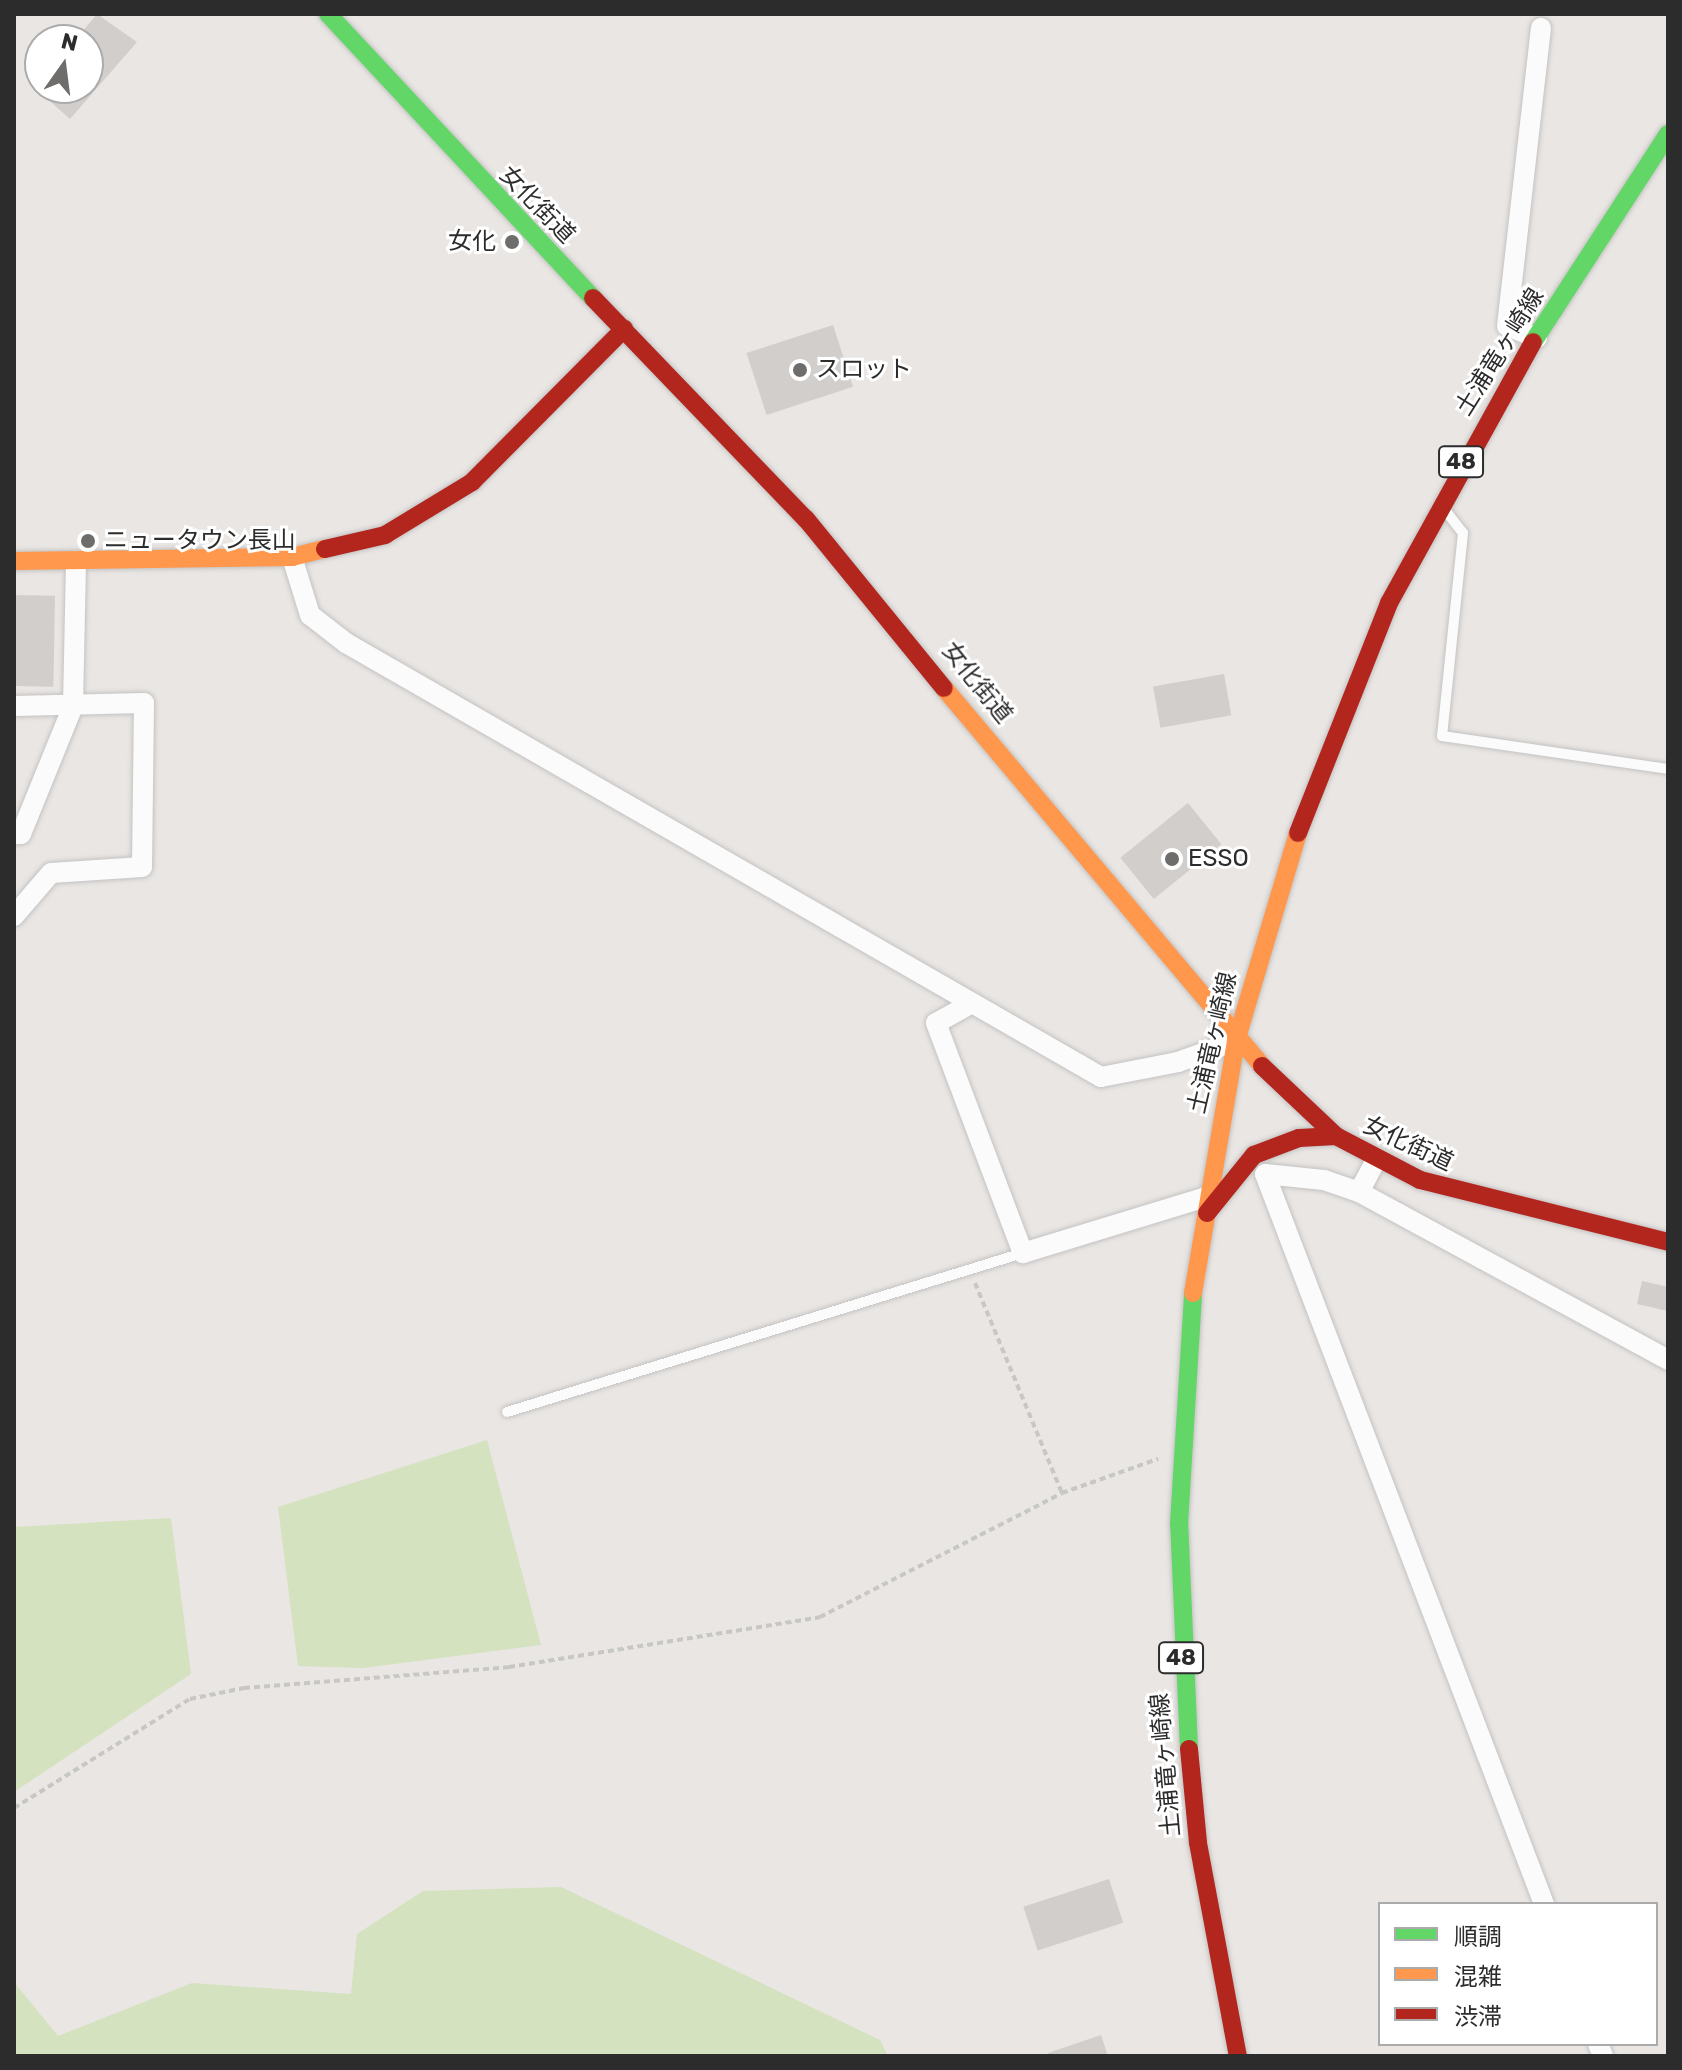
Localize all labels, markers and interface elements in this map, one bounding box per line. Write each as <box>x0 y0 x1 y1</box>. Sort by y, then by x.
north arrow <box>24 24 104 104</box>
text: N <box>58 27 80 57</box>
street label: 女化街道 <box>493 160 581 250</box>
place label: 女化 <box>448 228 496 256</box>
marker: 女化 <box>503 233 521 251</box>
street label: 土浦竜ヶ崎線 <box>1450 283 1550 421</box>
place label: スロット <box>816 356 912 384</box>
marker: スロット <box>791 361 809 379</box>
road number: 48 <box>1437 444 1485 480</box>
place label: ニュータウン長山 <box>104 527 296 555</box>
marker: ニュータウン長山 <box>79 532 97 550</box>
street label: 女化街道 <box>936 637 1018 729</box>
place label: ESSO <box>1188 845 1249 873</box>
marker: ESSO <box>1163 850 1181 868</box>
street label: 土浦竜ヶ崎線 <box>1183 970 1243 1116</box>
street label: 女化街道 <box>1358 1111 1458 1177</box>
road number: 48 <box>1157 1640 1205 1676</box>
street label: 土浦竜ヶ崎線 <box>1145 1692 1187 1838</box>
legend <box>1378 1902 1658 2046</box>
text: 順調 <box>1454 1923 1502 1951</box>
text: 混雑 <box>1454 1963 1502 1991</box>
text: 渋滞 <box>1454 2003 1502 2031</box>

